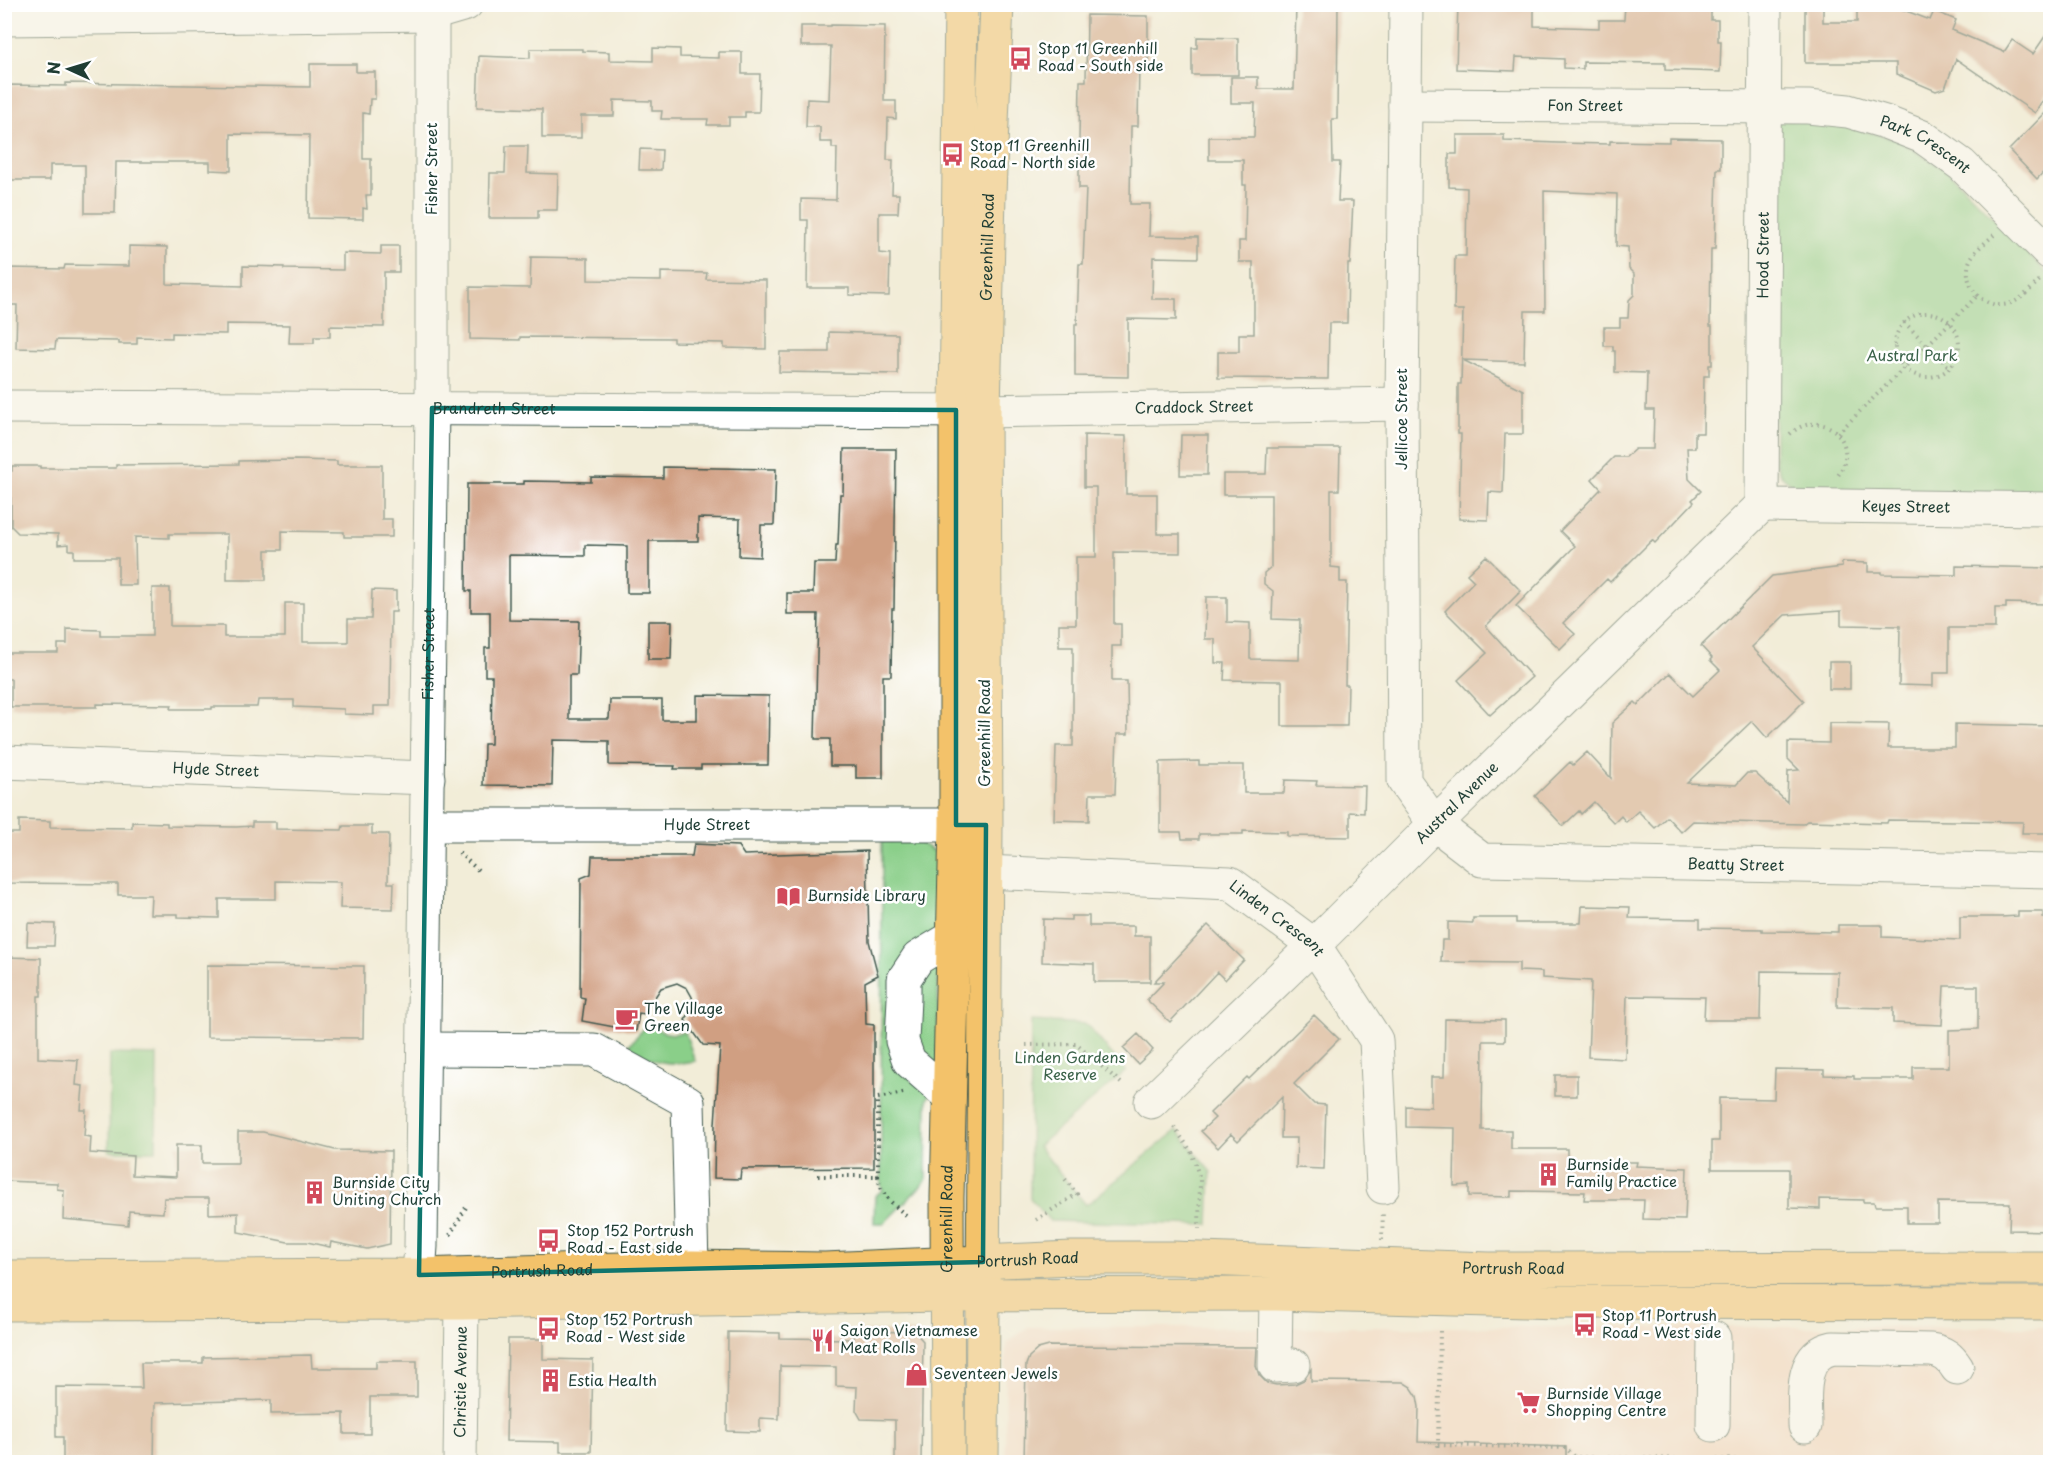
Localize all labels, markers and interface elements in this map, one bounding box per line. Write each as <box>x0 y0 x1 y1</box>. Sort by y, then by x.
place label: Stop 11 Greenhill Road - South side <box>1038 36 1164 76</box>
north arrow <box>39 39 99 99</box>
bus stop icon: Stop 11 Greenhill Road - South side <box>1007 45 1033 71</box>
text: N <box>41 61 65 75</box>
street label: Fon Street <box>1547 93 1623 116</box>
street label: Park Crescent <box>1878 108 1977 178</box>
street label: Fisher Street <box>419 123 442 215</box>
place label: Stop 11 Greenhill Road - North side <box>970 133 1096 173</box>
bus stop icon: Stop 11 Greenhill Road - North side <box>939 142 965 168</box>
street label: Greenhill Road <box>974 193 999 301</box>
street label: Hood Street <box>1750 212 1774 298</box>
park label: Austral Park <box>1866 343 1958 366</box>
street label: Jellicoe Street <box>1389 368 1412 470</box>
street label: Craddock Street <box>1134 393 1253 418</box>
street label: Brandreth Street <box>432 396 556 419</box>
street label: Keyes Street <box>1862 493 1950 518</box>
street label: Fisher Street <box>415 608 439 701</box>
street label: Greenhill Road <box>972 679 995 787</box>
street label: Hyde Street <box>172 755 259 782</box>
street label: Austral Avenue <box>1409 755 1503 848</box>
street label: Hyde Street <box>664 812 750 835</box>
street label: Beatty Street <box>1687 851 1784 876</box>
street label: Linden Crescent <box>1225 873 1331 960</box>
library icon: Burnside Library <box>776 883 802 909</box>
place label: Burnside Library <box>807 883 926 906</box>
place label: The Village Green <box>644 996 723 1036</box>
cafe icon: The Village Green <box>613 1005 639 1031</box>
park label: Linden Gardens Reserve <box>1015 1045 1126 1085</box>
place label: Burnside Family Practice <box>1566 1152 1677 1192</box>
building icon: Burnside Family Practice <box>1535 1161 1561 1187</box>
street label: Greenhill Road <box>934 1165 958 1273</box>
place label: Burnside City Uniting Church <box>332 1170 442 1210</box>
building icon: Burnside City Uniting Church <box>301 1179 327 1205</box>
place label: Stop 152 Portrush Road - East side <box>567 1218 694 1258</box>
bus stop icon: Stop 152 Portrush Road - East side <box>536 1227 562 1253</box>
street label: Portrush Road <box>976 1245 1079 1272</box>
street label: Portrush Road <box>1462 1255 1565 1279</box>
street label: Portrush Road <box>490 1257 593 1283</box>
place label: Stop 11 Portrush Road - West side <box>1602 1303 1722 1343</box>
place label: Stop 152 Portrush Road - West side <box>566 1307 693 1347</box>
bus stop icon: Stop 11 Portrush Road - West side <box>1571 1312 1597 1338</box>
bus stop icon: Stop 152 Portrush Road - West side <box>535 1316 561 1342</box>
place label: Saigon Vietnamese Meat Rolls <box>840 1318 978 1358</box>
street label: Christie Avenue <box>447 1326 472 1438</box>
restaurant icon: Saigon Vietnamese Meat Rolls <box>809 1327 835 1353</box>
shop icon: Seventeen Jewels <box>903 1361 929 1387</box>
place label: Seventeen Jewels <box>934 1361 1058 1384</box>
building icon: Estia Health <box>537 1368 563 1394</box>
place label: Estia Health <box>568 1368 657 1391</box>
place label: Burnside Village Shopping Centre <box>1546 1381 1666 1421</box>
supermarket icon: Burnside Village Shopping Centre <box>1515 1390 1541 1416</box>

